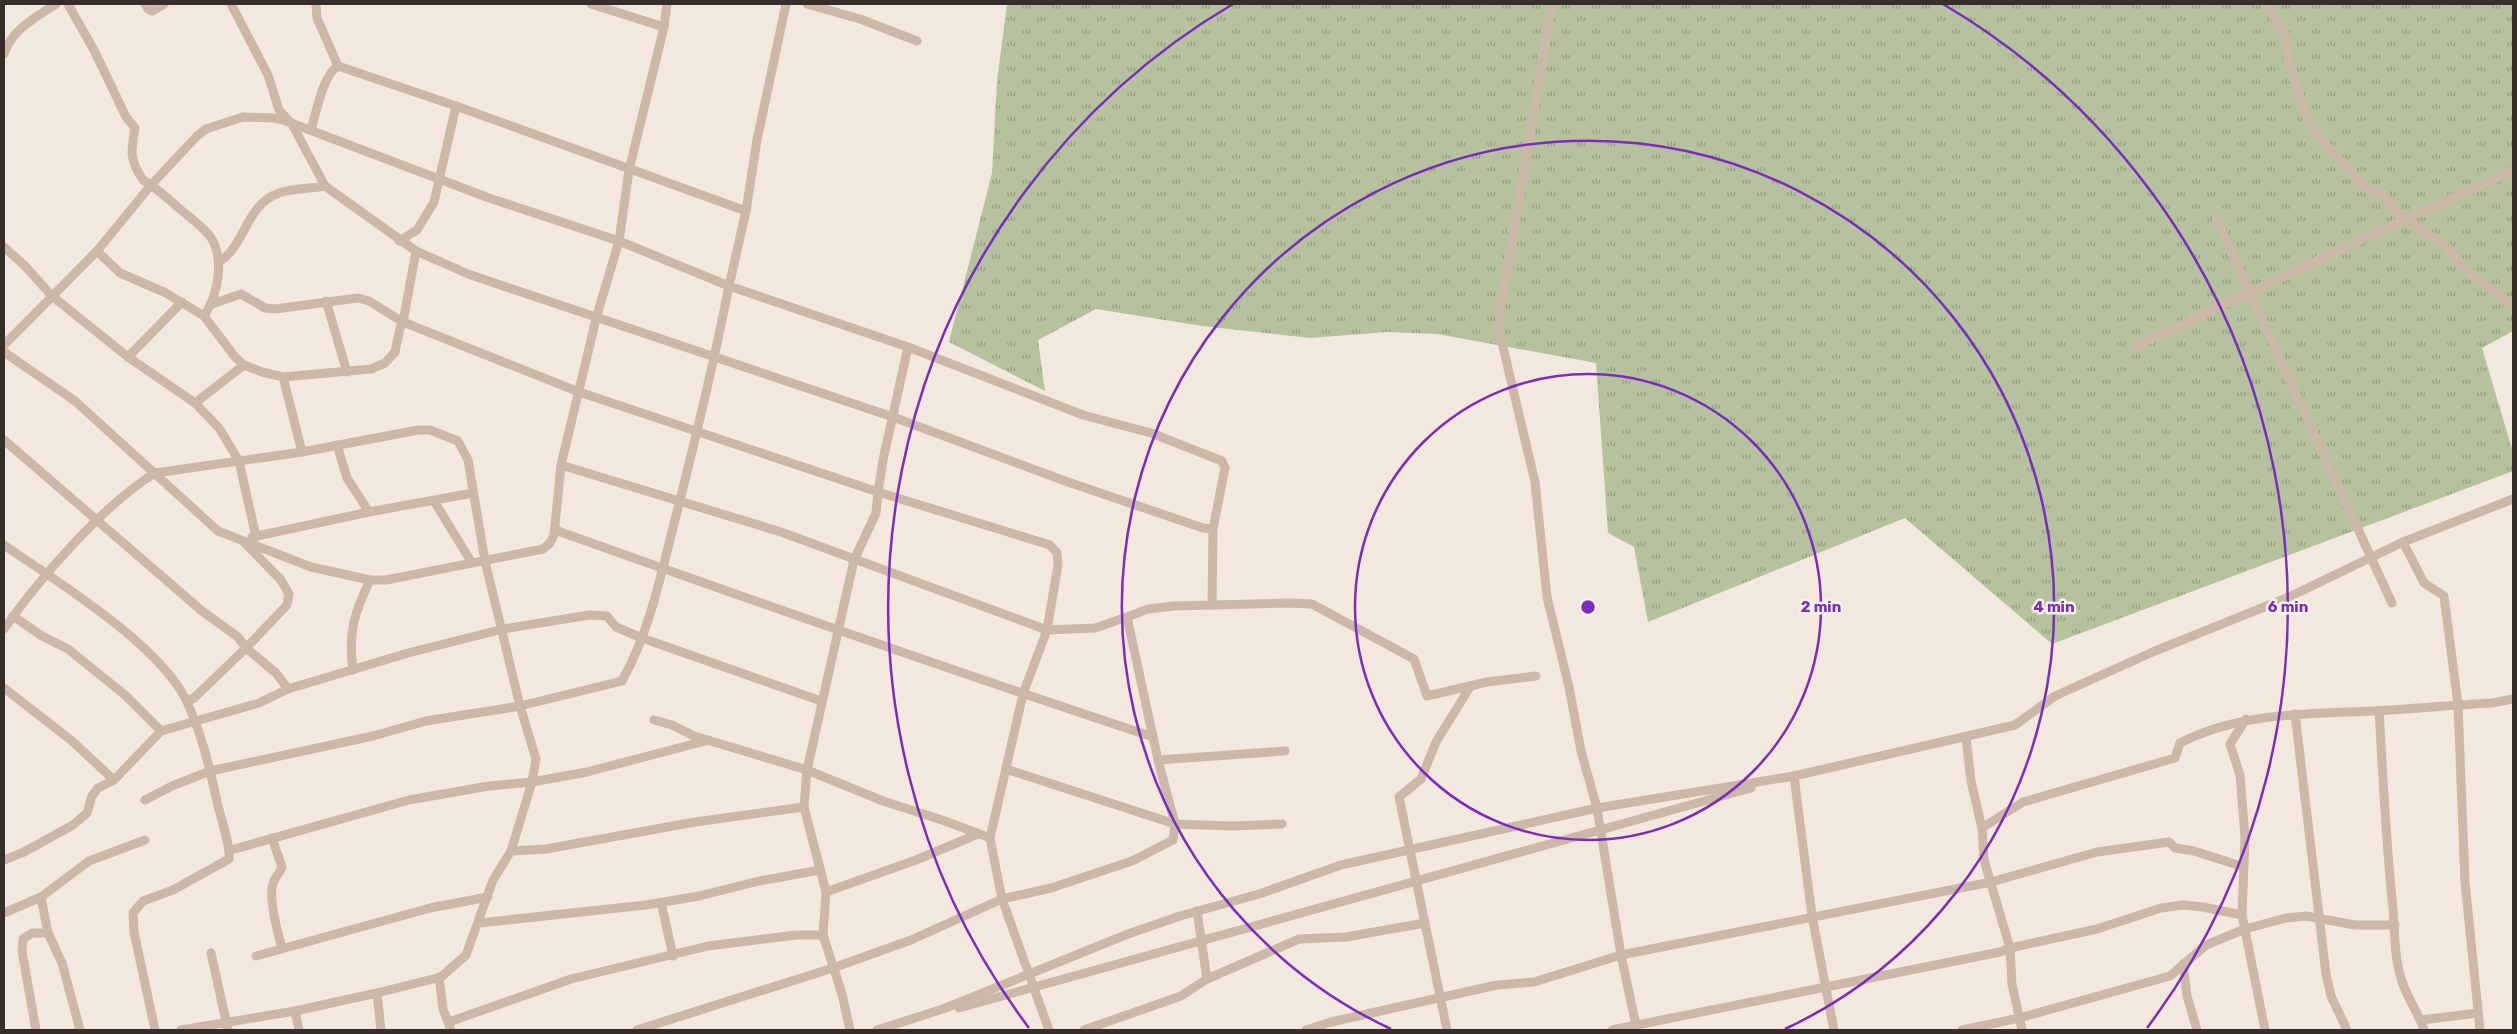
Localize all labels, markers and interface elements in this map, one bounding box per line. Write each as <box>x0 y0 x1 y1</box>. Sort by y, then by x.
centre of rings <box>1579 598 1597 616</box>
text: 2 min <box>1801 598 1841 616</box>
text: 4 min <box>2033 598 2075 616</box>
text: 6 min <box>2268 598 2308 616</box>

